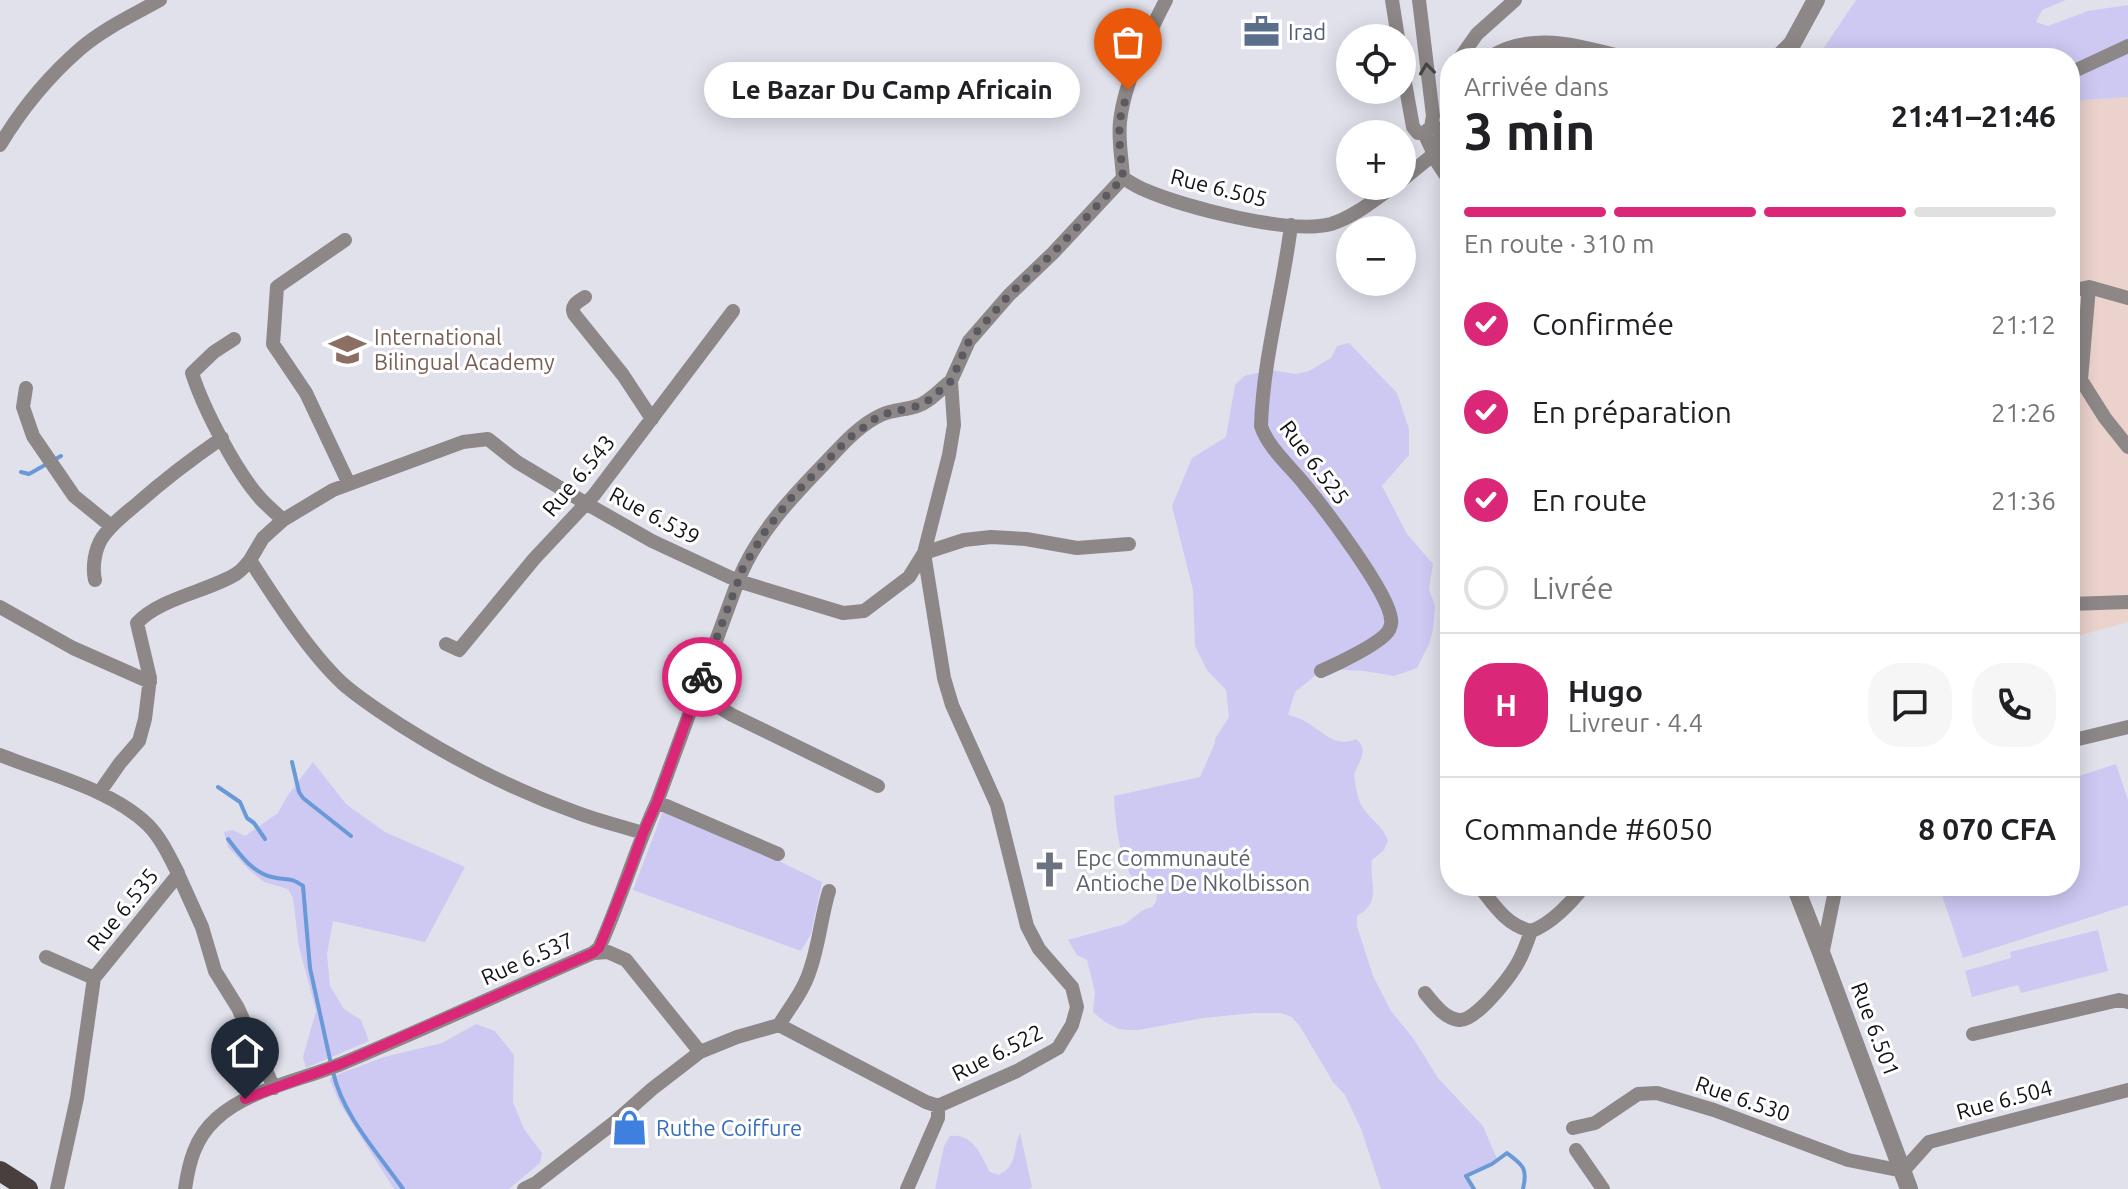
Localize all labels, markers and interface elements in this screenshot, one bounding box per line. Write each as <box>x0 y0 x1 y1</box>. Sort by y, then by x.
pin <box>1094 8 1162 90</box>
office icon: Irad <box>1243 12 1281 50</box>
place label: Irad <box>1288 19 1326 44</box>
icon: bag <box>1106 20 1150 64</box>
map controls <box>1336 24 1416 296</box>
button: locate <box>1336 24 1416 104</box>
callout: Le Bazar Du Camp Africain <box>704 62 1080 118</box>
one-way arrow <box>1419 62 1436 75</box>
text: Arrivée dans <box>1464 72 1609 101</box>
text: Le Bazar Du Camp Africain <box>731 75 1053 104</box>
text: 21:41–21:46 <box>1891 99 2056 133</box>
text: 3 min <box>1464 102 1595 160</box>
button: + <box>1336 120 1416 200</box>
street label: Rue 6.505 <box>1168 163 1270 211</box>
button: − <box>1336 216 1416 296</box>
text: En route · 310 m <box>1464 229 1654 258</box>
icon: check <box>1464 302 1508 346</box>
text: Confirmée <box>1532 307 1674 341</box>
text: 21:12 <box>1991 310 2056 339</box>
place label: International Bilingual Academy <box>374 324 555 374</box>
school or university icon: International Bilingual Academy <box>329 330 367 368</box>
icon: check <box>1464 390 1508 434</box>
text: En préparation <box>1532 395 1732 429</box>
text: 21:26 <box>1991 398 2056 427</box>
street label: Rue 6.525 <box>1275 415 1355 509</box>
street label: Rue 6.543 <box>537 429 619 521</box>
icon: check <box>1464 478 1508 522</box>
street label: Rue 6.539 <box>606 481 704 549</box>
text: En route <box>1532 483 1647 517</box>
text: 21:36 <box>1991 486 2056 515</box>
text: Livrée <box>1532 571 1614 605</box>
courier <box>662 637 742 717</box>
icon: bike <box>680 655 724 699</box>
button: chat <box>1868 663 1952 747</box>
button: phone <box>1972 663 2056 747</box>
text: Hugo <box>1568 674 1643 708</box>
text: H <box>1495 688 1517 722</box>
text: Livreur · 4.4 <box>1568 708 1703 737</box>
text: Commande #6050 <box>1464 812 1713 846</box>
text: 8 070 CFA <box>1918 812 2056 846</box>
place label: Epc Communauté Antioche De Nkolbisson <box>1076 845 1310 895</box>
church icon: Epc Communauté Antioche De Nkolbisson <box>1031 851 1069 889</box>
street label: Rue 6.535 <box>81 863 163 955</box>
street label: Rue 6.537 <box>477 927 577 989</box>
street label: Rue 6.501 <box>1847 979 1905 1079</box>
pin <box>211 1017 279 1099</box>
street label: Rue 6.522 <box>947 1019 1047 1085</box>
icon: home <box>223 1029 267 1073</box>
street label: Rue 6.530 <box>1692 1070 1794 1126</box>
street label: Rue 6.504 <box>1953 1074 2055 1124</box>
shop icon: Ruthe Coiffure <box>611 1108 649 1146</box>
place label: Ruthe Coiffure <box>656 1115 802 1140</box>

